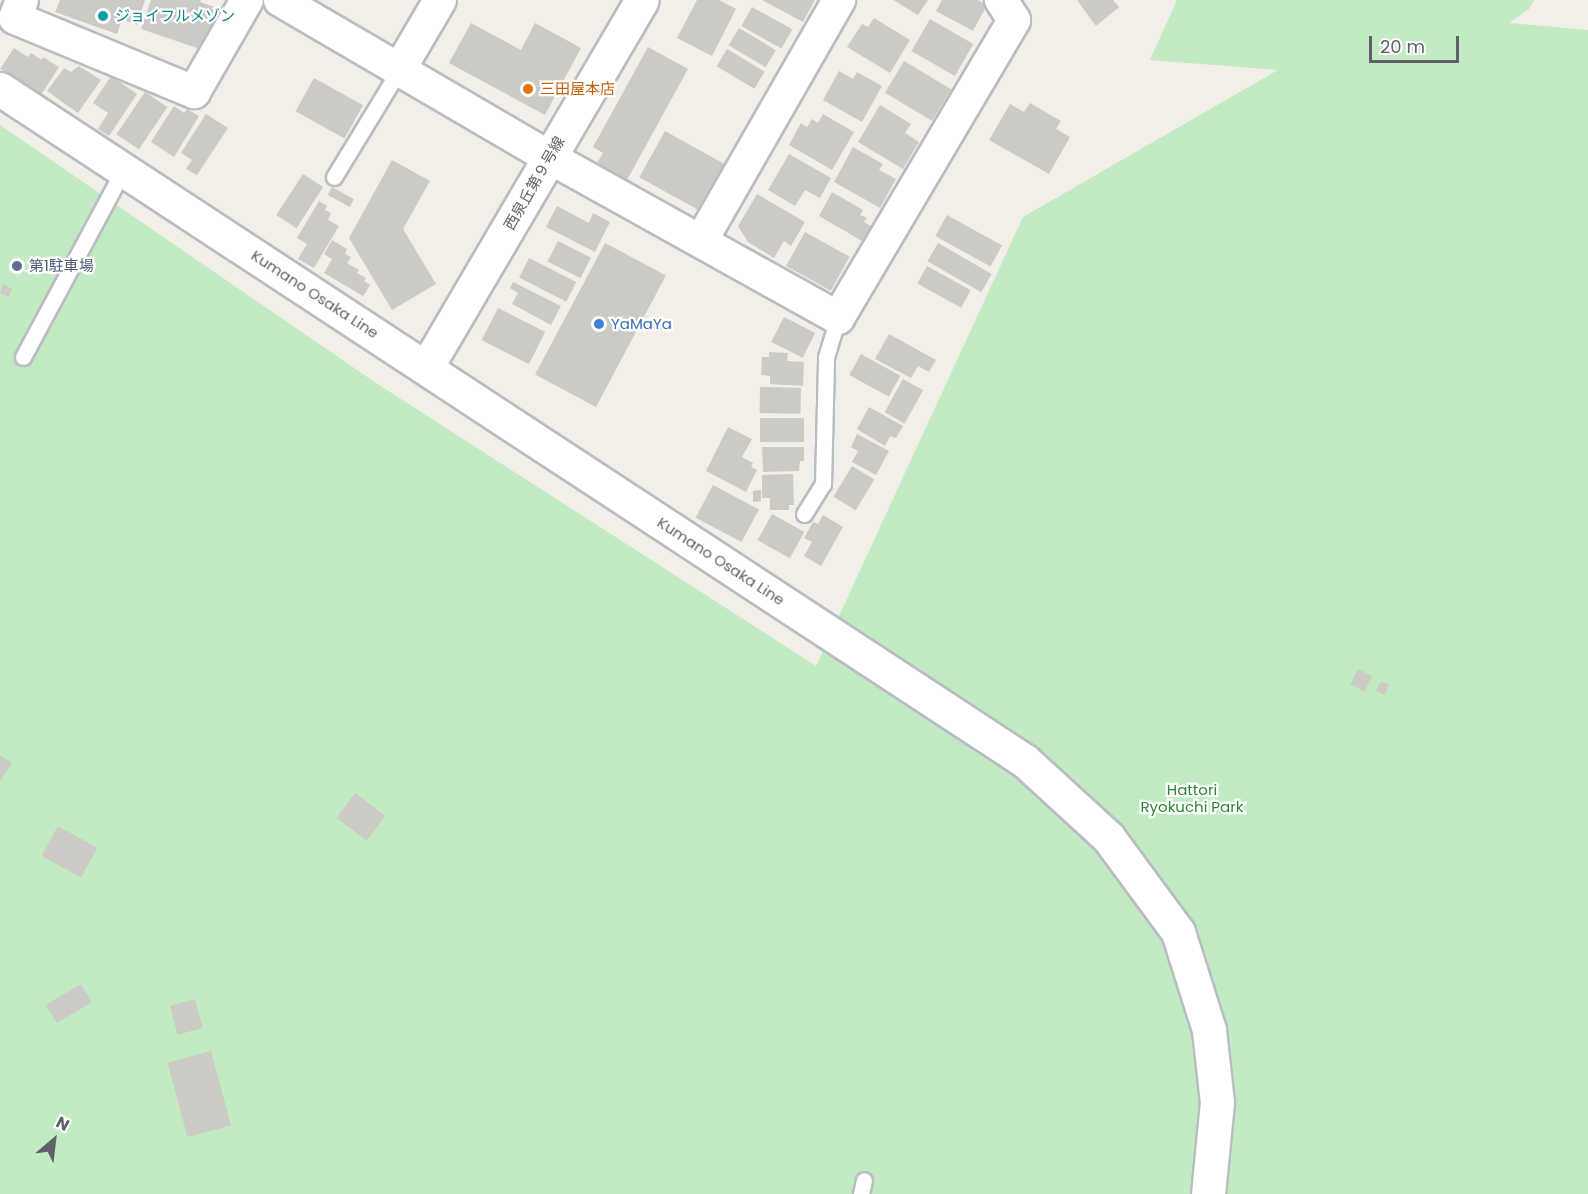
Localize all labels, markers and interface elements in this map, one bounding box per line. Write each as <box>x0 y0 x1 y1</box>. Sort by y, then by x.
place label: ジョイフルメゾン <box>115 7 235 25</box>
marker: ジョイフルメゾン <box>96 9 110 23</box>
scale bar <box>1372 24 1462 62</box>
text: 20 m <box>1380 34 1425 59</box>
place label: 三田屋本店 <box>540 80 615 98</box>
marker: 三田屋本店 <box>521 82 535 96</box>
street label: 西泉丘第９号線 <box>500 133 568 233</box>
street label: Kumano Osaka Line <box>248 246 382 342</box>
place label: 第1駐車場 <box>29 257 94 275</box>
marker: 第1駐車場 <box>10 259 24 273</box>
place label: YaMaYa <box>611 315 672 333</box>
marker: YaMaYa <box>592 317 606 331</box>
street label: Kumano Osaka Line <box>654 513 788 609</box>
park label: Hattori Ryokuchi Park <box>1140 780 1244 815</box>
north arrow <box>24 1110 84 1170</box>
text: N <box>52 1111 73 1137</box>

